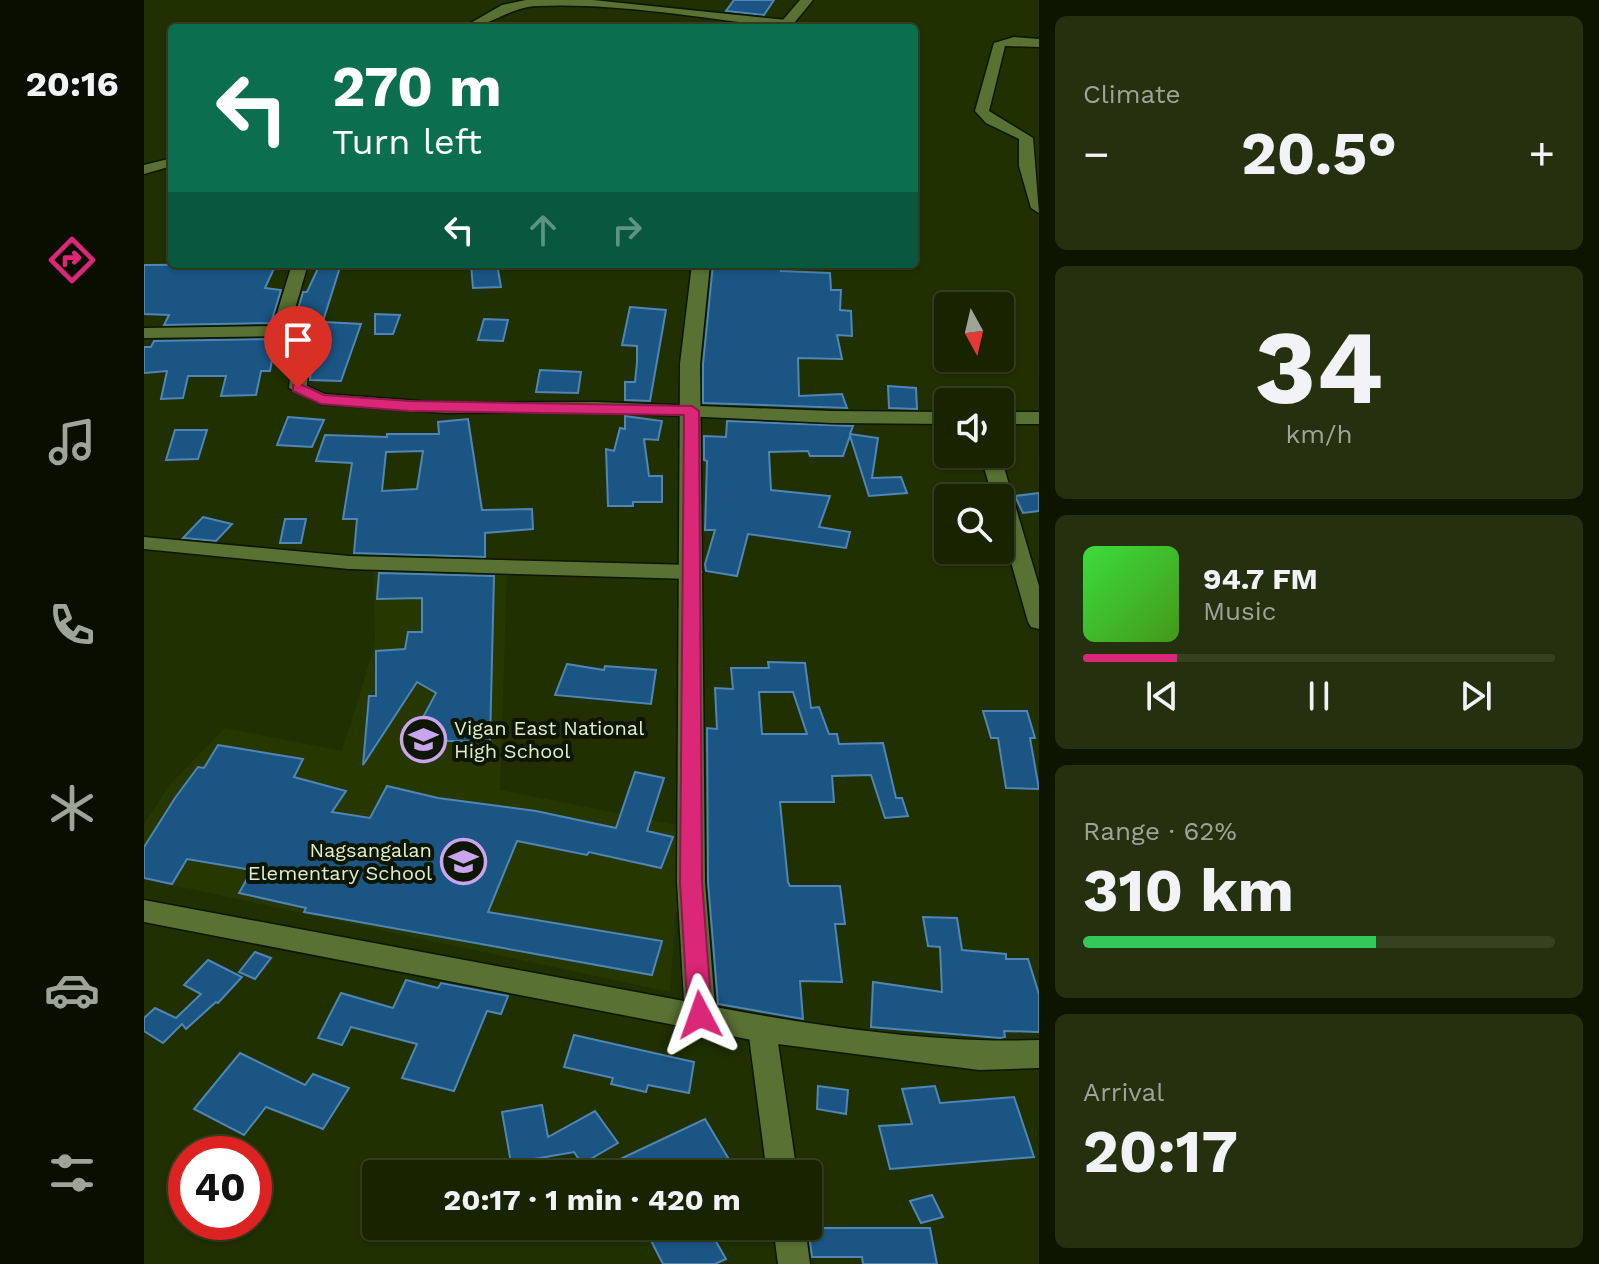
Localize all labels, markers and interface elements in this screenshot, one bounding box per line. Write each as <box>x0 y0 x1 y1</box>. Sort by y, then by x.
text: 270 m <box>332 54 502 120</box>
icon: left <box>200 56 304 160</box>
text: 20:16 <box>25 63 119 105</box>
text: Climate <box>1083 79 1181 109</box>
text: 20.5° <box>1241 118 1397 189</box>
text: Turn left <box>332 121 482 163</box>
text: − <box>1083 128 1110 180</box>
text: + <box>1528 128 1555 180</box>
icon: left <box>437 208 481 252</box>
icon: ahead <box>521 208 565 252</box>
icon: right <box>605 208 649 252</box>
icon: directions <box>44 232 100 288</box>
north arrow <box>934 292 1014 372</box>
map controls <box>934 292 1014 564</box>
pin <box>264 306 332 388</box>
text: 34 <box>1255 306 1383 428</box>
icon: arrive <box>276 318 320 362</box>
button: sound <box>934 388 1014 468</box>
icon: music <box>44 414 100 470</box>
text: km/h <box>1286 419 1352 449</box>
button: search <box>934 484 1014 564</box>
text: 94.7 FM <box>1203 561 1318 596</box>
text: Music <box>1203 596 1276 626</box>
icon: phone <box>44 597 100 653</box>
icon: previous <box>1140 674 1184 718</box>
icon: pause <box>1297 674 1341 718</box>
icon: next <box>1454 674 1498 718</box>
school or university icon: Vigan East National High School <box>399 716 447 764</box>
place label: Vigan East National High School <box>454 716 644 763</box>
icon: climate <box>44 780 100 836</box>
text: Range · 62% <box>1083 816 1237 846</box>
school or university icon: Nagsangalan Elementary School <box>439 837 487 885</box>
place label: Nagsangalan Elementary School <box>248 838 432 885</box>
text: 310 km <box>1083 855 1294 926</box>
icon: car <box>44 962 100 1018</box>
position arrow <box>658 973 742 1057</box>
text: Arrival <box>1083 1077 1164 1107</box>
text: 20:17 <box>1083 1116 1238 1187</box>
speed limit sign: 40 <box>168 1136 272 1240</box>
icon: filters <box>44 1145 100 1201</box>
text: 20:17 · 1 min · 420 m <box>443 1182 741 1217</box>

